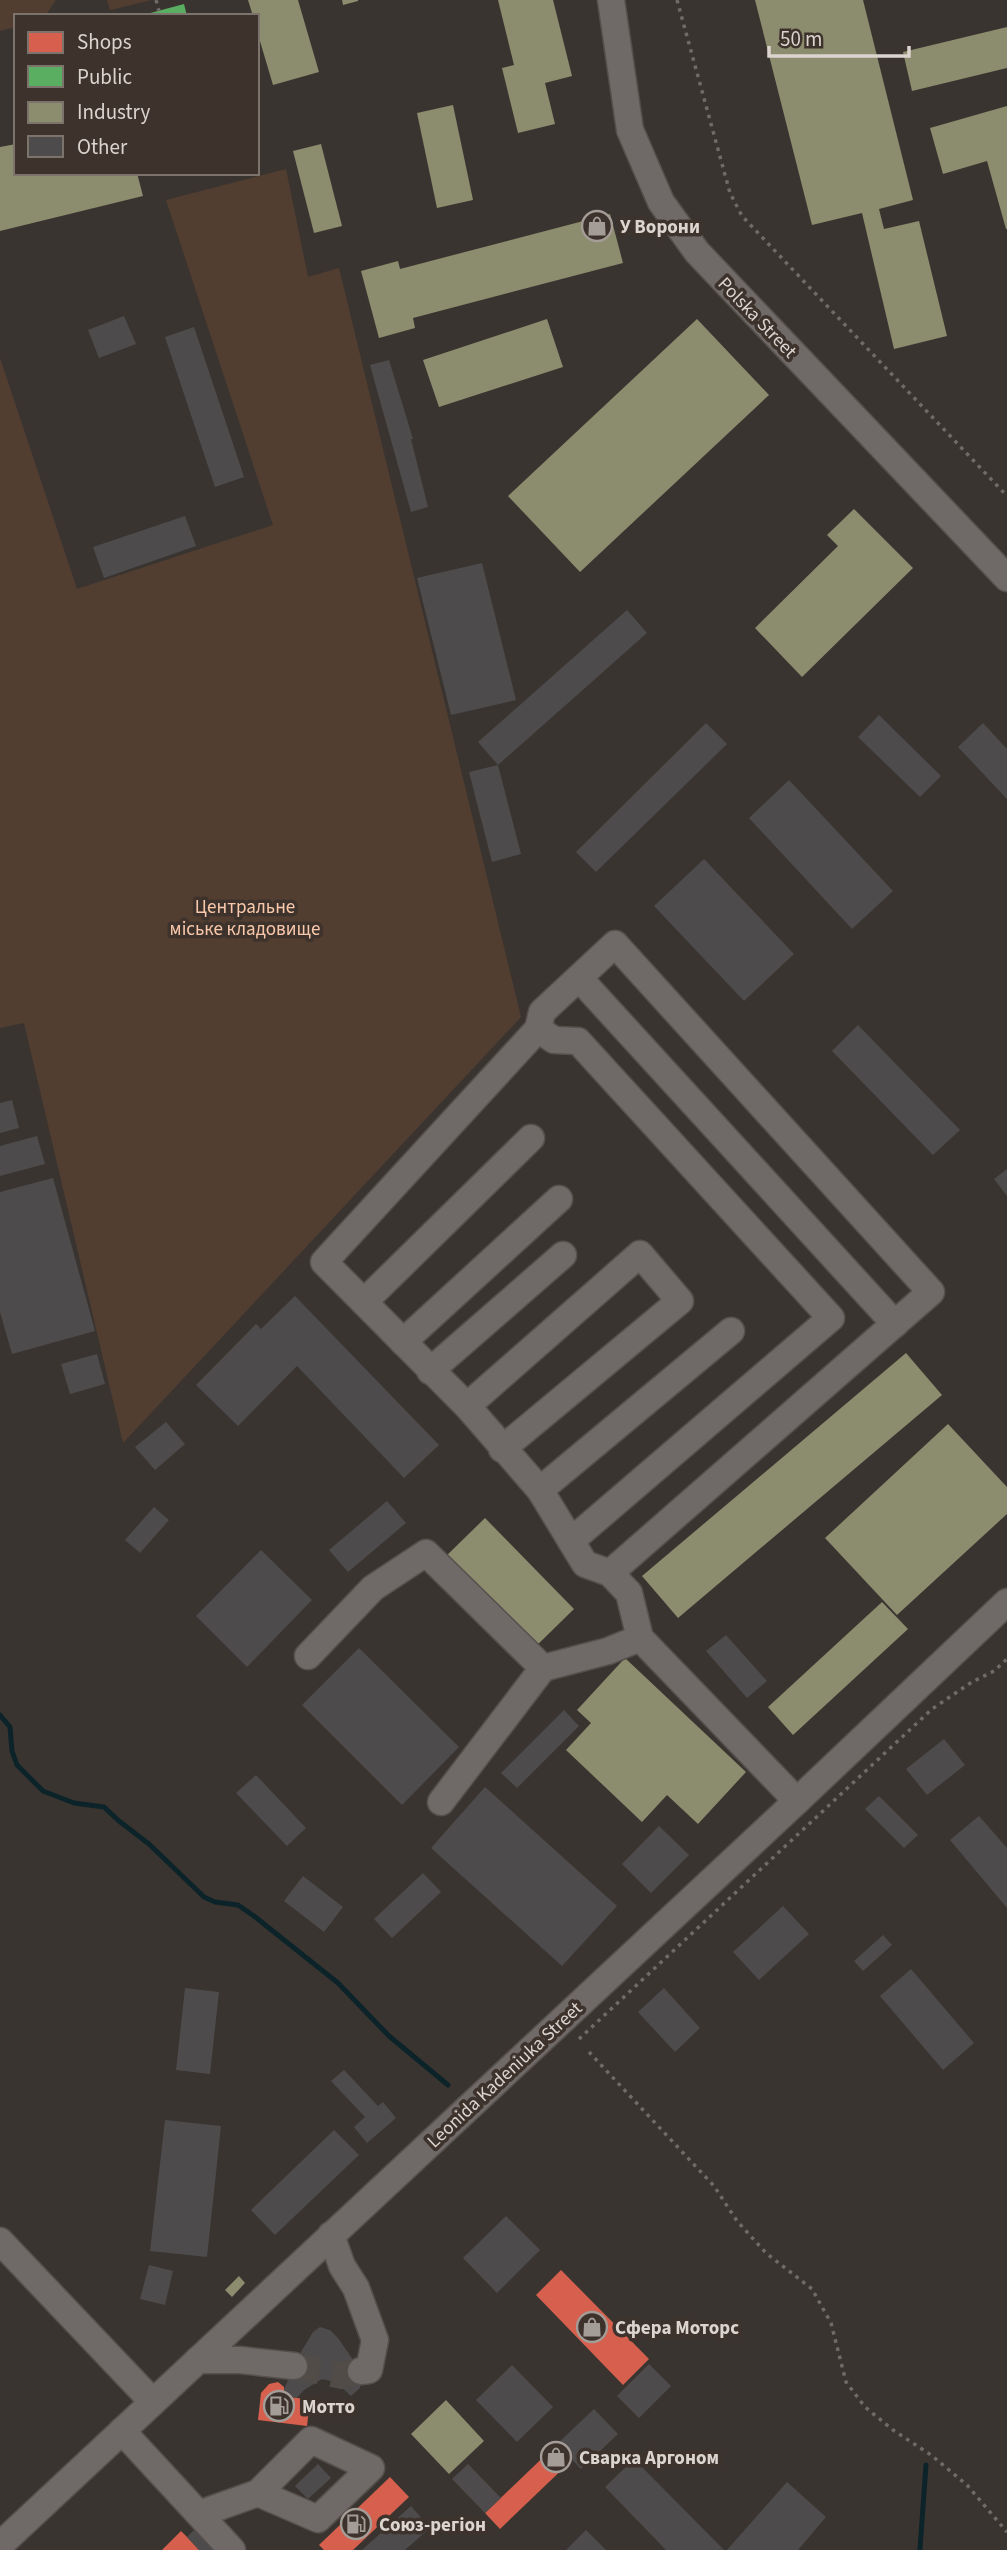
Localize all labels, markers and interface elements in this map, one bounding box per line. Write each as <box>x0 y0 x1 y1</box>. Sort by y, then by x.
legend <box>14 14 259 175</box>
scale bar <box>769 14 909 58</box>
text: 50 m <box>780 24 822 54</box>
text: Shops <box>77 27 132 57</box>
text: Public <box>77 62 132 92</box>
text: Industry <box>77 97 150 127</box>
text: Other <box>77 132 128 162</box>
shop icon: У Ворони <box>580 209 614 243</box>
place label: У Ворони <box>620 214 700 241</box>
street label: Polska Street <box>711 271 803 365</box>
park label: Центральне міське кладовище <box>170 894 320 943</box>
street label: Leonida Kadeniuka Street <box>421 1995 589 2154</box>
shop icon: Сфера Моторс <box>575 2310 609 2344</box>
place label: Сфера Моторс <box>615 2315 739 2342</box>
fuel station icon: Мотто <box>262 2389 296 2423</box>
place label: Мотто <box>302 2394 355 2421</box>
shop icon: Сварка Аргоном <box>539 2440 573 2474</box>
place label: Сварка Аргоном <box>579 2445 719 2472</box>
fuel station icon: Союз-регіон <box>339 2507 373 2541</box>
place label: Союз-регіон <box>379 2512 486 2539</box>

